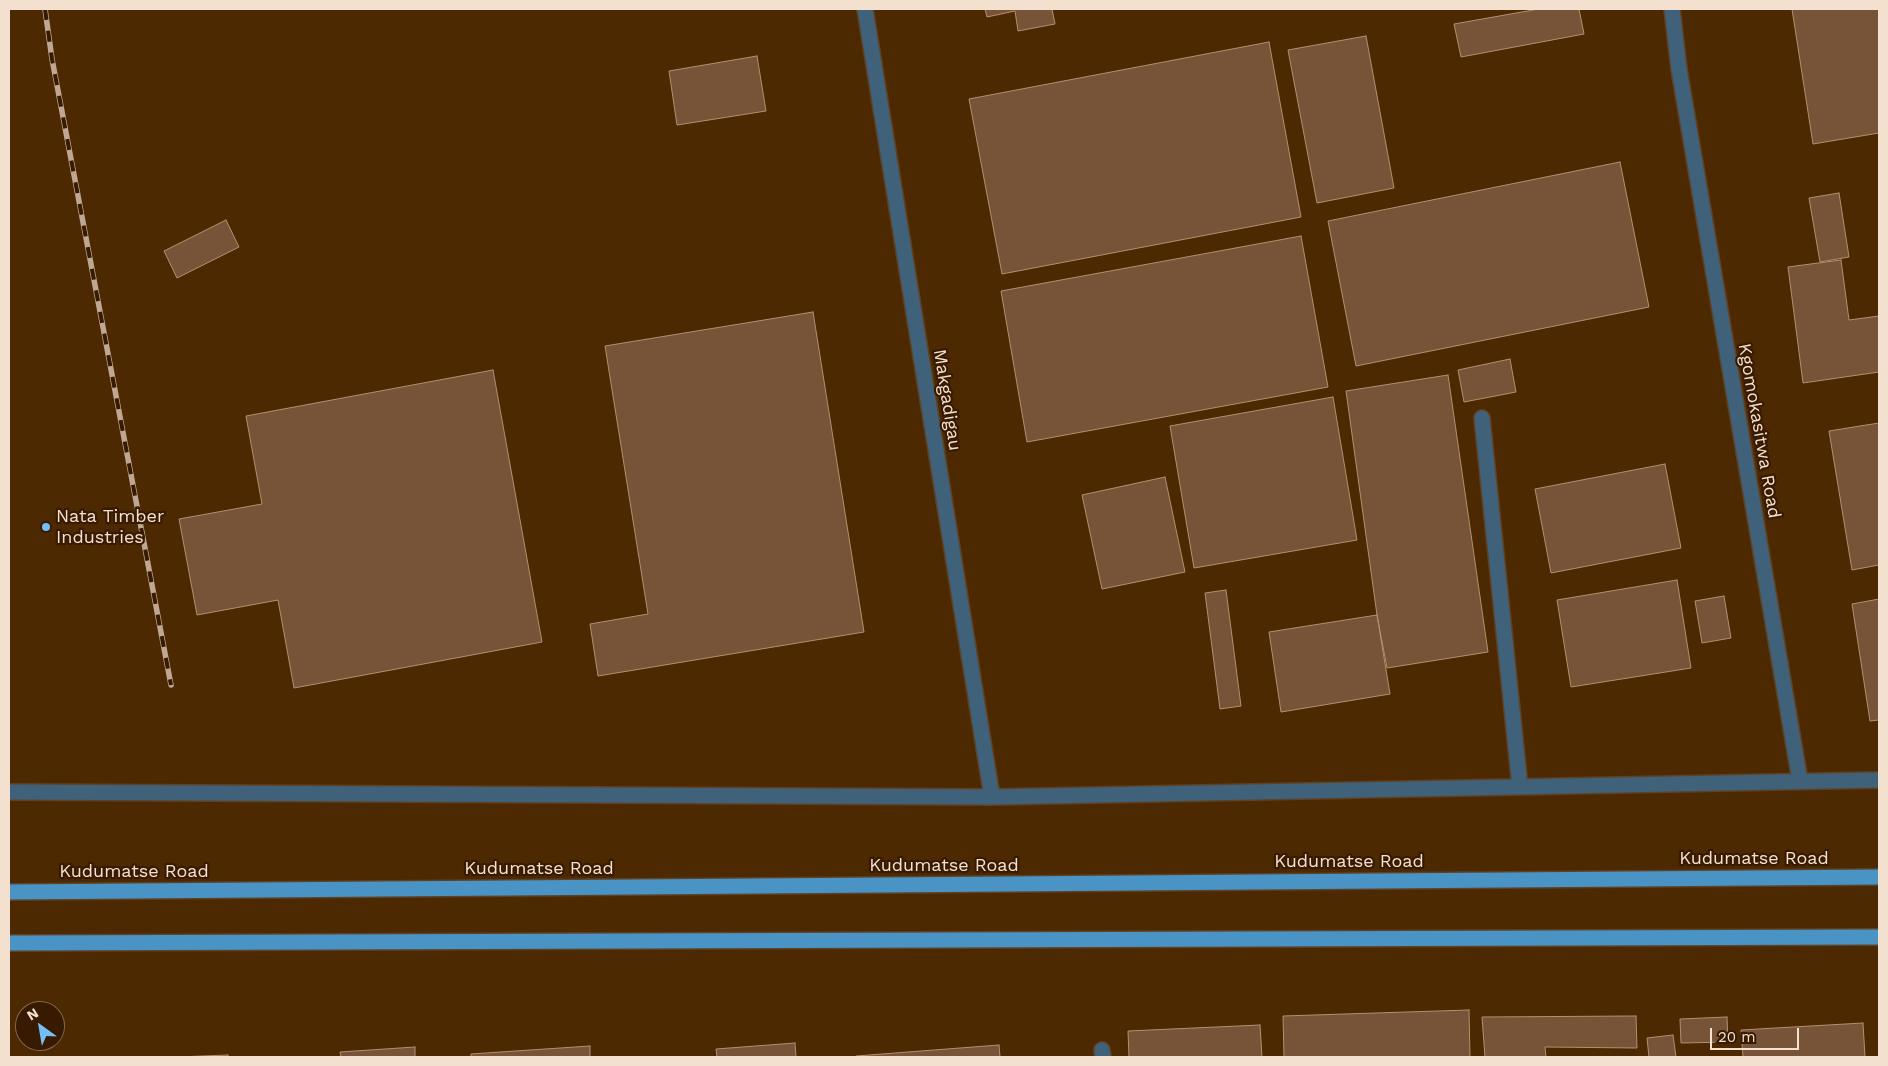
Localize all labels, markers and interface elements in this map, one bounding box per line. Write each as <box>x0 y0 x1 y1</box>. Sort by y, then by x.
street label: Kgomokasitwa Road <box>1733 342 1785 520</box>
street label: Makgadigau <box>928 348 966 452</box>
place label: Nata Timber Industries <box>56 506 164 548</box>
marker: Nata Timber Industries <box>40 521 52 533</box>
street label: Kudumatse Road <box>1679 848 1829 870</box>
street label: Kudumatse Road <box>1274 851 1424 873</box>
street label: Kudumatse Road <box>869 855 1019 877</box>
street label: Kudumatse Road <box>464 858 614 880</box>
street label: Kudumatse Road <box>59 861 209 883</box>
north arrow <box>15 1001 65 1051</box>
text: N <box>24 1005 41 1024</box>
scale bar <box>1713 1018 1802 1050</box>
text: 20 m <box>1718 1028 1756 1046</box>

